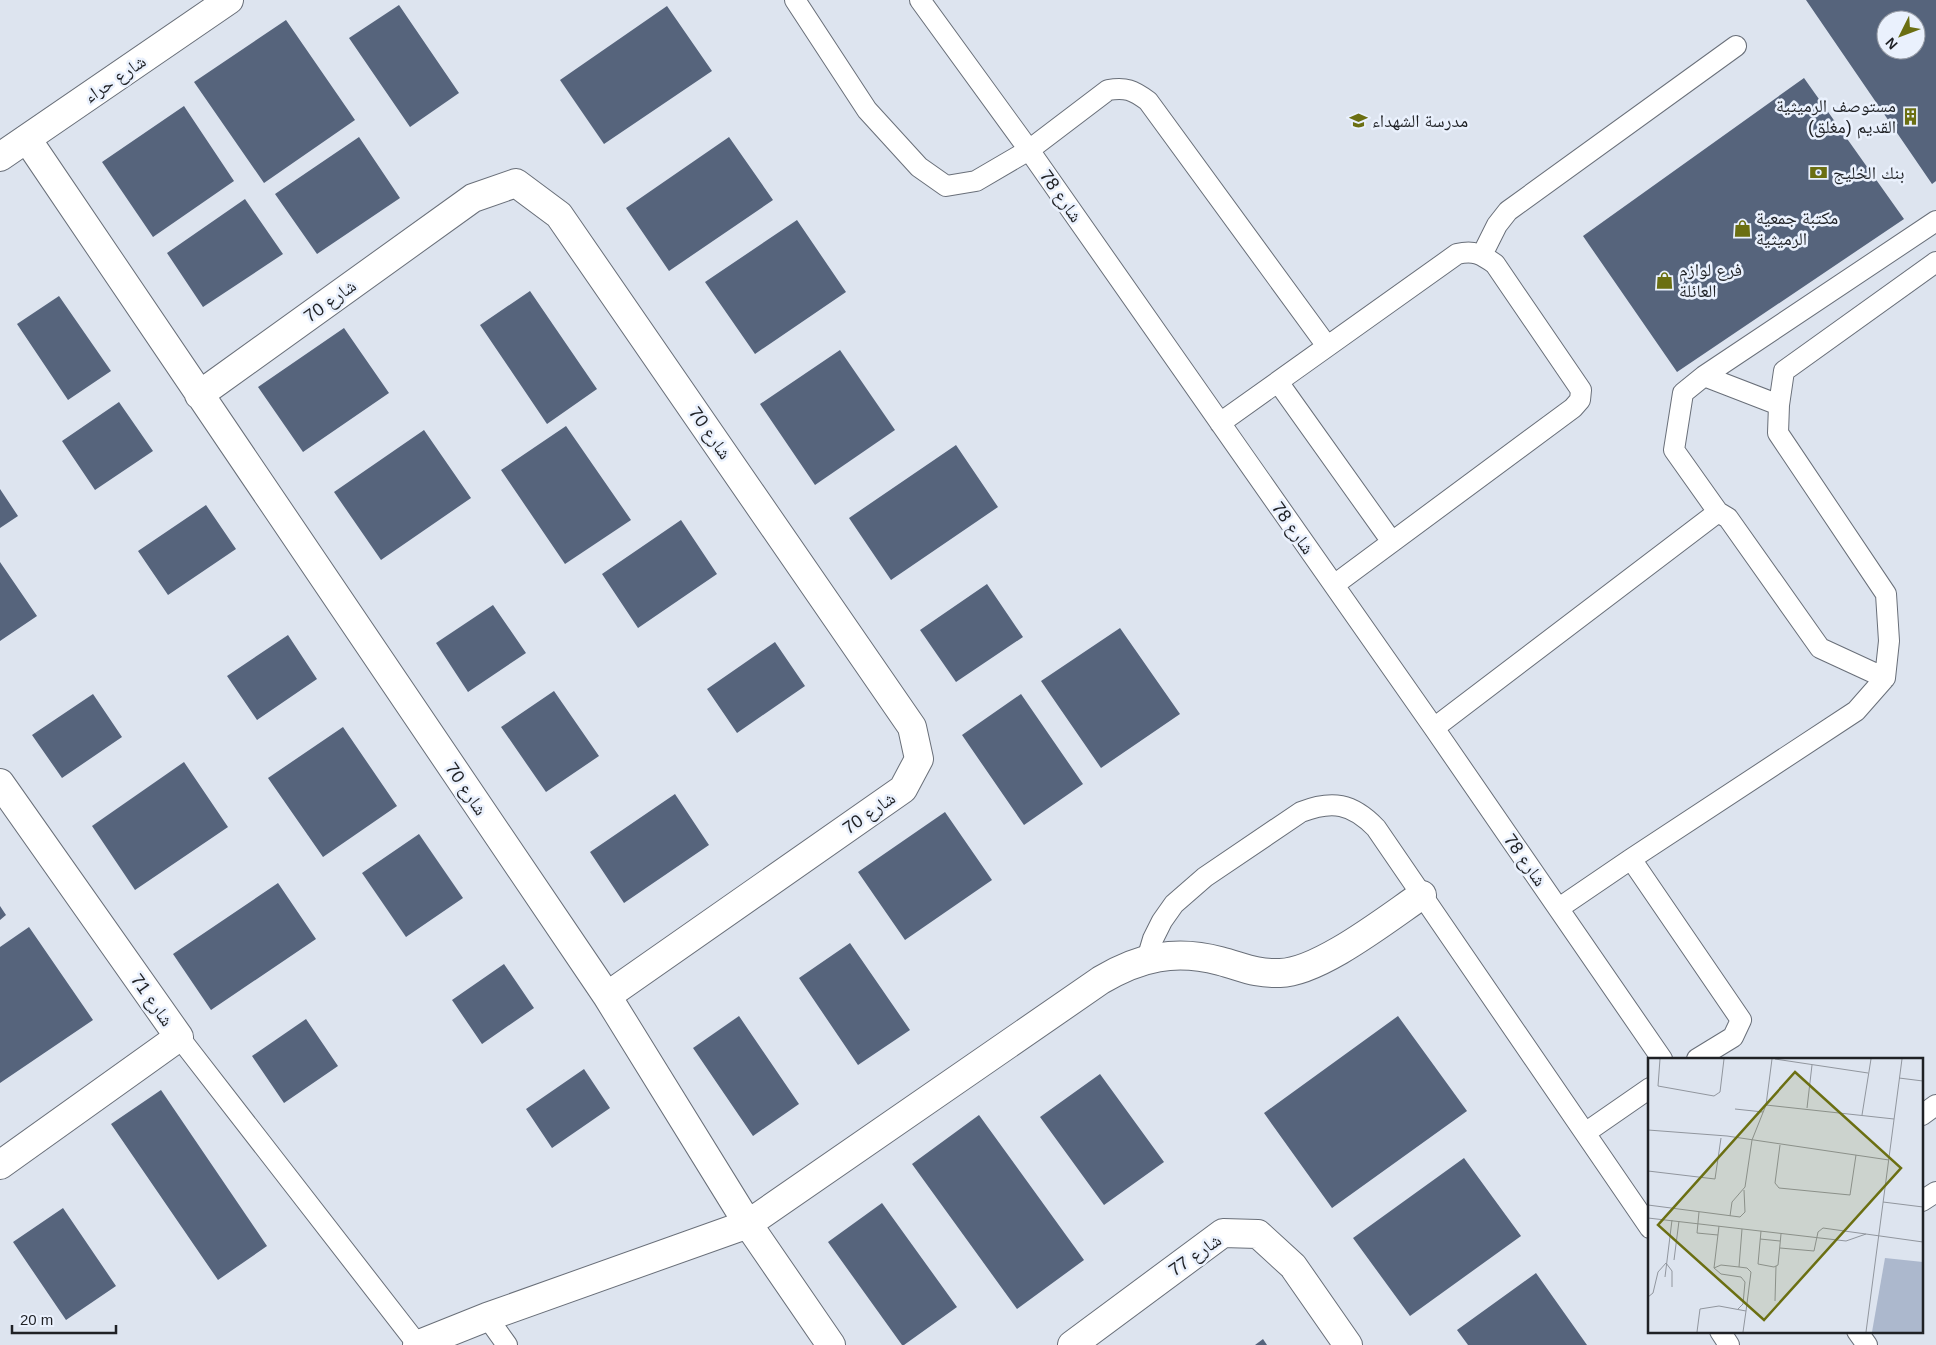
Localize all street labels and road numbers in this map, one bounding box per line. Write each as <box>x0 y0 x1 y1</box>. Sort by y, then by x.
street label: شارع حراء <box>80 51 150 108</box>
street label: شارع 78 <box>1035 166 1086 227</box>
street label: شارع 70 <box>300 275 360 327</box>
street label: شارع 70 <box>684 403 735 464</box>
street label: شارع 78 <box>1267 498 1318 559</box>
street label: شارع 70 <box>440 759 491 820</box>
street label: شارع 70 <box>839 788 900 839</box>
street label: شارع 78 <box>1499 830 1550 891</box>
street label: شارع 71 <box>126 970 177 1031</box>
street label: شارع 77 <box>1165 1230 1226 1281</box>

